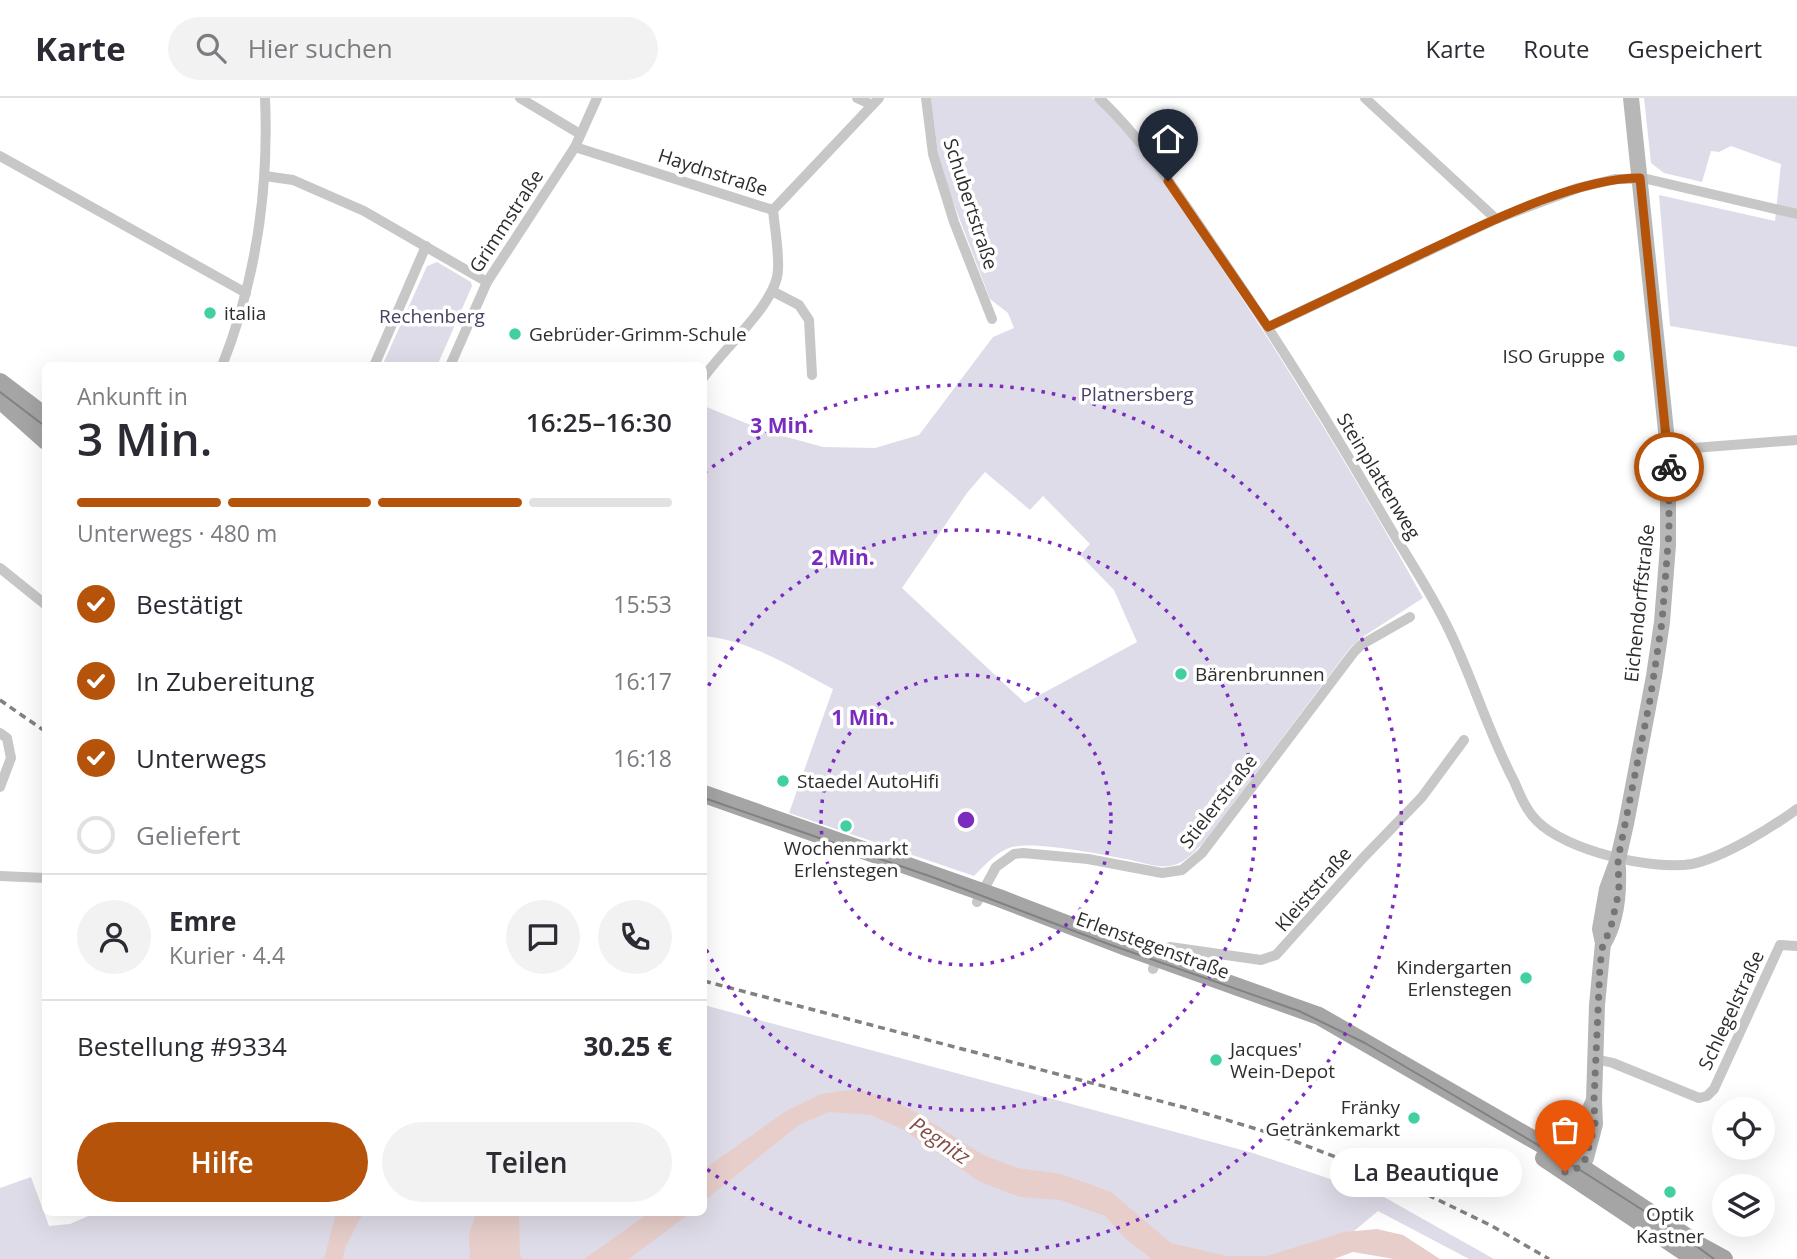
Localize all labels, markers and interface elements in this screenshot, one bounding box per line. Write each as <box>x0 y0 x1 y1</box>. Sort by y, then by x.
search box <box>168 17 658 80</box>
text: Karte <box>35 26 126 71</box>
icon: search <box>192 29 230 67</box>
text: Hier suchen <box>248 30 393 66</box>
text: Karte <box>1425 32 1485 65</box>
text: Route <box>1523 32 1589 65</box>
text: Gespeichert <box>1627 32 1762 65</box>
pin <box>1138 109 1198 181</box>
icon: home <box>1149 120 1187 158</box>
street label: Schubertstraße <box>938 135 1004 273</box>
street label: Haydnstraße <box>655 142 771 202</box>
street label: Grimmstraße <box>463 164 549 278</box>
place label: italia <box>224 300 266 326</box>
park label: Rechenberg <box>379 303 485 329</box>
marker: italia <box>202 305 218 321</box>
place label: Gebrüder-Grimm-Schule <box>529 321 747 347</box>
marker: Gebrüder-Grimm-Schule <box>507 326 523 342</box>
place label: ISO Gruppe <box>1502 343 1605 369</box>
marker: ISO Gruppe <box>1611 348 1627 364</box>
text: Ankunft in <box>77 380 188 412</box>
park label: Platnersberg <box>1080 381 1194 407</box>
text: 16:25–16:30 <box>526 404 672 440</box>
text: 3 Min. <box>77 407 212 469</box>
street label: Steinplattenweg <box>1331 408 1427 544</box>
text: 3 Min. <box>750 411 814 439</box>
courier <box>1634 432 1704 502</box>
icon: bike <box>1650 448 1688 486</box>
text: Unterwegs · 480 m <box>77 517 277 549</box>
street label: Eichendorffstraße <box>1618 523 1660 683</box>
text: 2 Min. <box>811 543 875 571</box>
icon: check <box>77 585 115 623</box>
text: Bestätigt <box>136 586 243 622</box>
text: 15:53 <box>613 588 672 620</box>
place label: Bärenbrunnen <box>1195 661 1325 687</box>
icon: check <box>77 662 115 700</box>
text: In Zubereitung <box>136 663 314 699</box>
text: 16:17 <box>613 665 672 697</box>
marker: Bärenbrunnen <box>1173 666 1189 682</box>
text: 1 Min. <box>831 703 895 731</box>
icon: check <box>77 739 115 777</box>
text: Unterwegs <box>136 740 267 776</box>
text: 16:18 <box>613 742 672 774</box>
street label: Stielerstraße <box>1173 749 1263 853</box>
place label: Staedel AutoHifi <box>797 768 939 794</box>
marker: Staedel AutoHifi <box>775 773 791 789</box>
centre of rings <box>954 808 978 832</box>
text: Geliefert <box>136 817 240 853</box>
marker: Wochenmarkt Erlenstegen <box>838 818 854 834</box>
place label: Wochenmarkt Erlenstegen <box>784 835 909 883</box>
street label: Kleiststraße <box>1269 841 1357 937</box>
button: person <box>77 900 151 974</box>
button: chat <box>506 900 580 974</box>
button: phone <box>598 900 672 974</box>
text: Emre <box>169 903 236 939</box>
street label: Erlenstegenstraße <box>1073 905 1233 985</box>
text: Kurier · 4.4 <box>169 939 285 971</box>
street label: Schlegelstraße <box>1692 946 1770 1074</box>
place label: Kindergarten Erlenstegen <box>1396 954 1512 1002</box>
marker: Kindergarten Erlenstegen <box>1518 970 1534 986</box>
text: Bestellung #9334 <box>77 1028 287 1064</box>
text: 30.25 € <box>584 1028 672 1064</box>
place label: Jacques' Wein-Depot <box>1228 1036 1335 1084</box>
marker: Jacques' Wein-Depot <box>1208 1052 1224 1068</box>
place label: Fränky Getränkemarkt <box>1265 1094 1400 1142</box>
map controls <box>1712 1097 1775 1237</box>
button: locate <box>1712 1097 1775 1160</box>
pin <box>1535 1100 1595 1172</box>
water label: Pegnitz <box>905 1110 977 1171</box>
marker: Fränky Getränkemarkt <box>1406 1110 1422 1126</box>
icon: bag <box>1546 1111 1584 1149</box>
button: Hilfe <box>77 1122 368 1202</box>
button: Teilen <box>382 1122 672 1202</box>
callout: La Beautique <box>1330 1148 1523 1196</box>
text: La Beautique <box>1353 1156 1499 1188</box>
button: layers <box>1712 1174 1775 1237</box>
marker: Optik Kastner <box>1662 1184 1678 1200</box>
place label: Optik Kastner <box>1636 1201 1704 1249</box>

